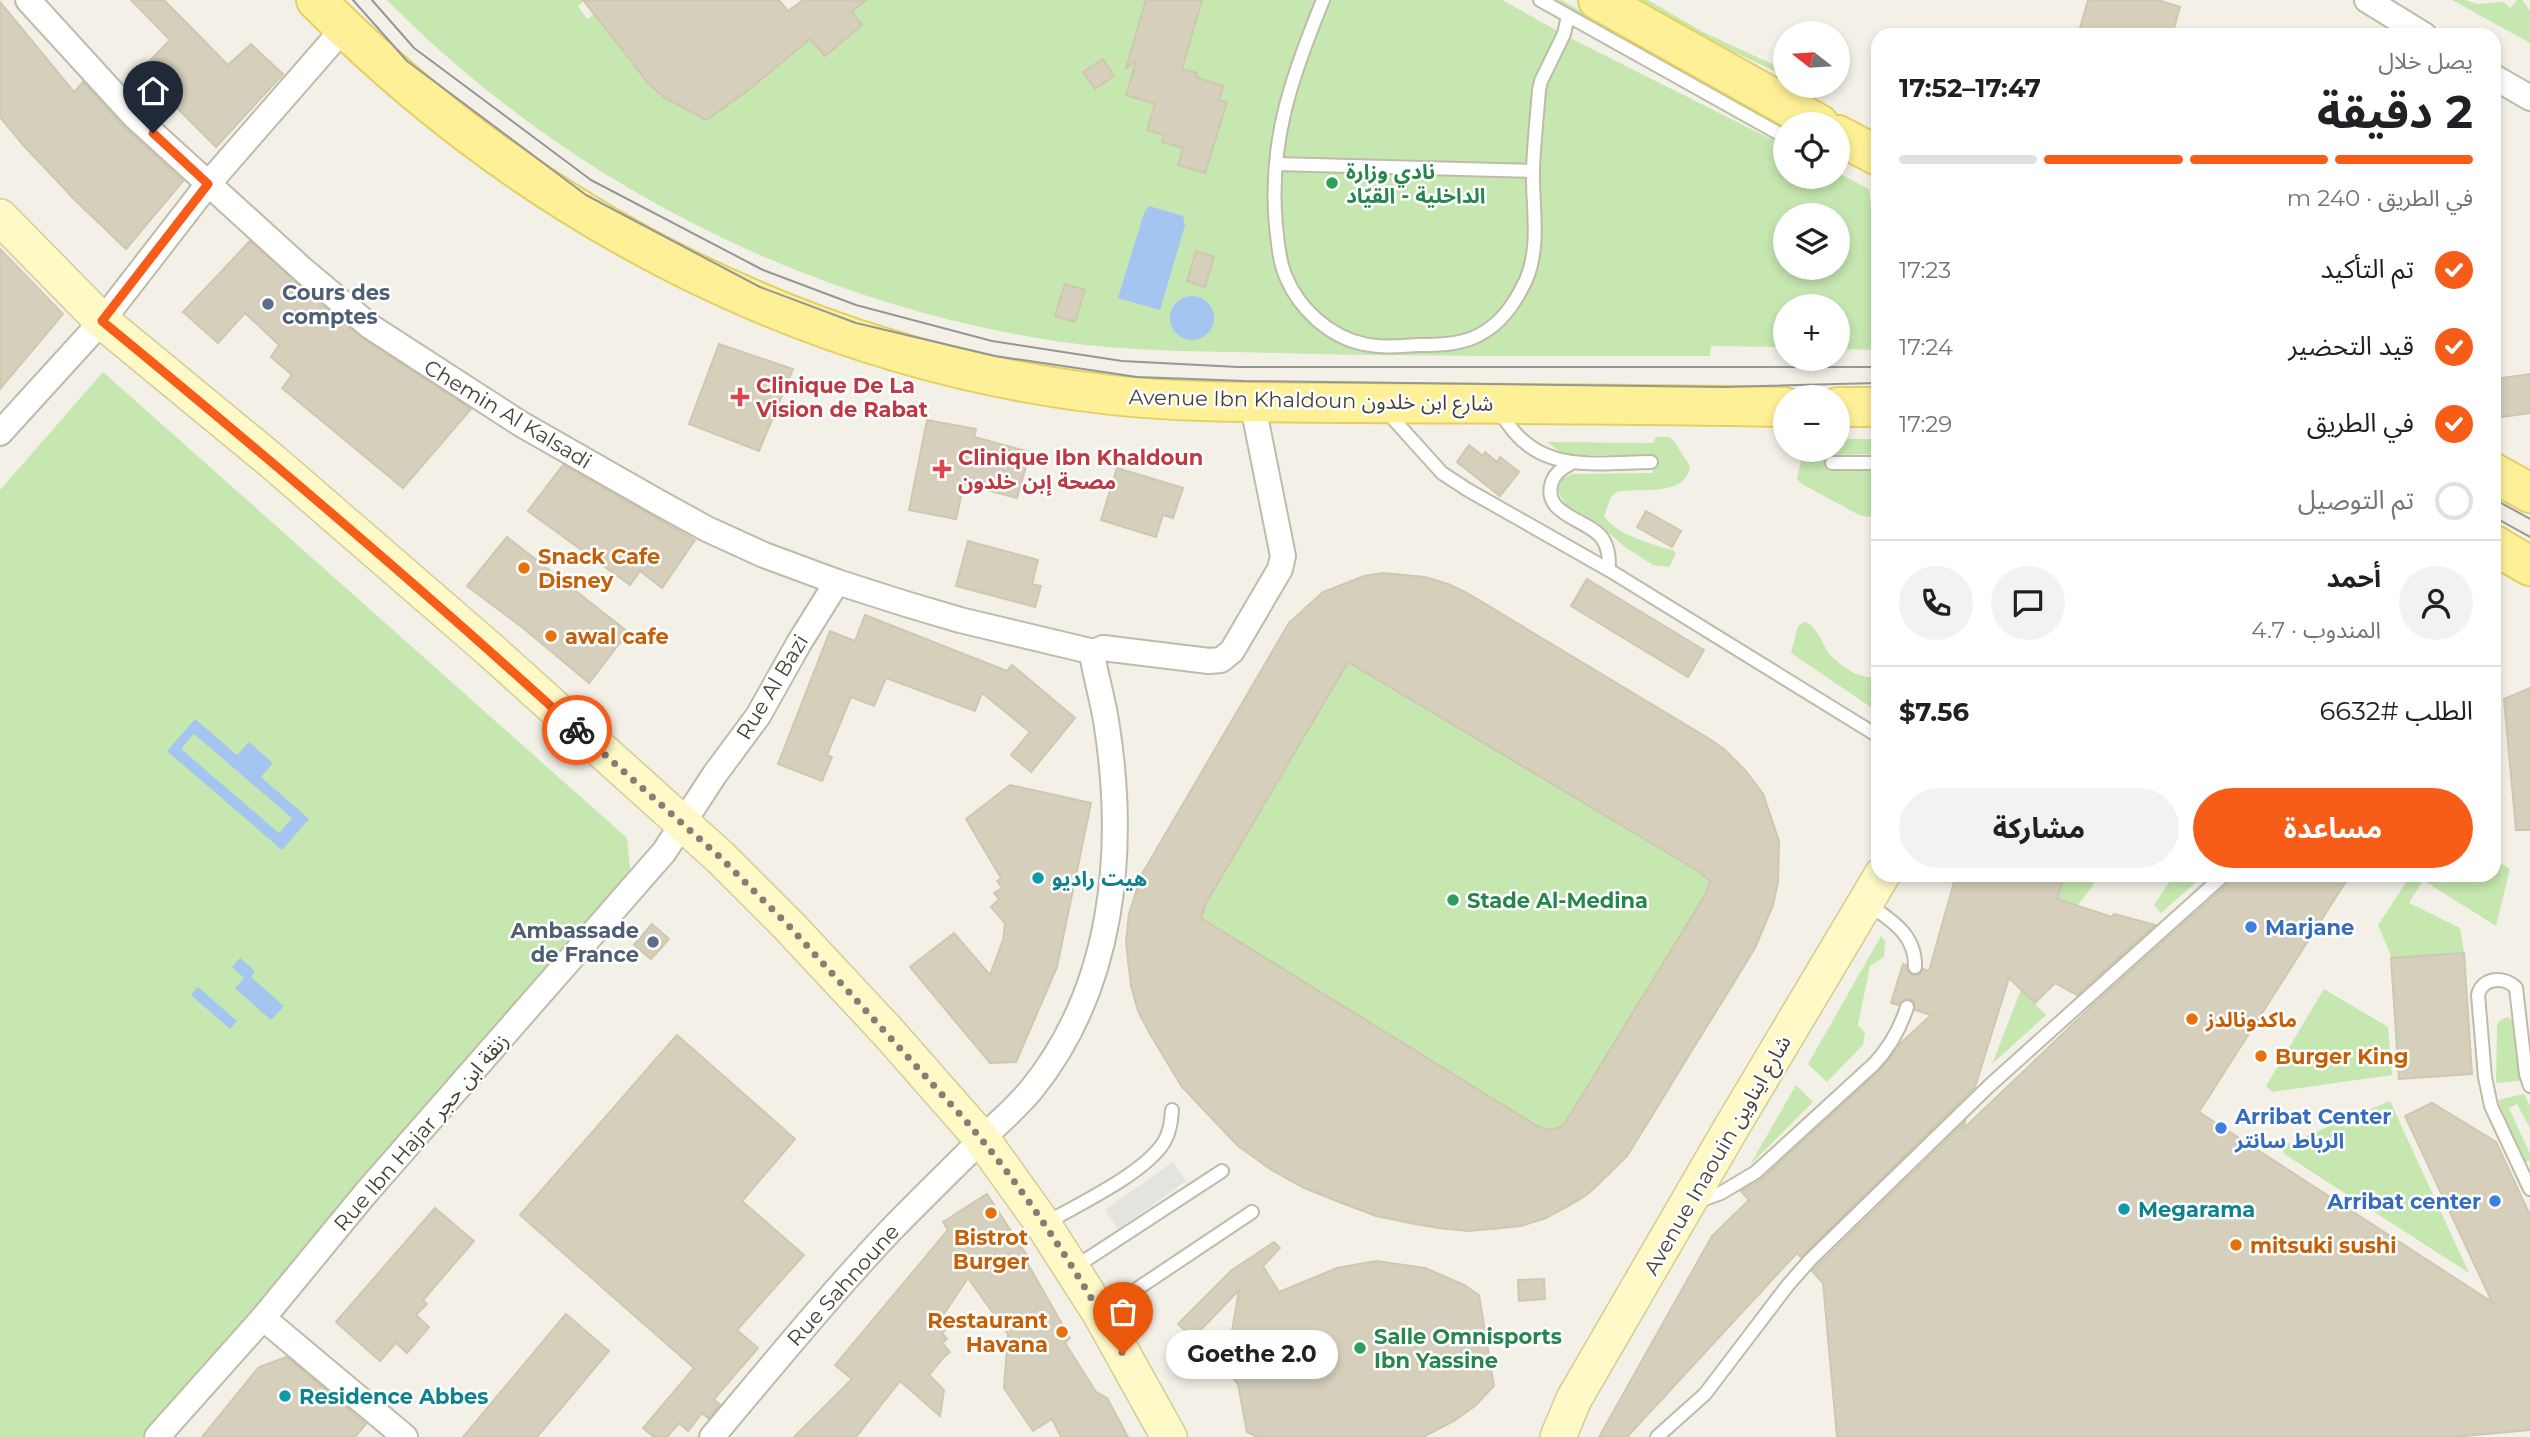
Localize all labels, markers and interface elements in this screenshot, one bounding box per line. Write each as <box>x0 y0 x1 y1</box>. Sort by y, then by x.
north arrow <box>1773 21 1850 98</box>
map controls <box>1773 21 1850 462</box>
text: يصل خلال <box>2378 47 2473 75</box>
pin <box>123 61 183 133</box>
icon: home <box>134 72 172 110</box>
text: 17:47–17:52 <box>1899 72 2041 104</box>
text: 2 دقيقة <box>2317 83 2473 140</box>
button: locate <box>1773 112 1850 189</box>
place label: نادي وزارة الداخلية - القيّاد <box>1346 159 1486 208</box>
marker: نادي وزارة الداخلية - القيّاد <box>1324 175 1340 191</box>
text: في الطريق · 240 m <box>2287 184 2473 212</box>
button: layers <box>1773 203 1850 280</box>
icon: check <box>2435 251 2473 289</box>
text: تم التأكيد <box>2320 253 2414 285</box>
text: 17:23 <box>1899 256 1951 284</box>
place label: Cours des comptes <box>282 280 390 329</box>
button: + <box>1773 294 1850 371</box>
marker: Cours des comptes <box>260 296 276 312</box>
icon: check <box>2435 328 2473 366</box>
text: قيد التحضير <box>2288 330 2414 362</box>
text: 17:24 <box>1899 333 1953 361</box>
street label: Chemin Al Kalsadi <box>420 354 596 474</box>
place label: Clinique De La Vision de Rabat <box>755 373 928 422</box>
street label: Avenue Ibn Khaldoun شارع ابن خلدون <box>1128 384 1494 419</box>
button: − <box>1773 385 1850 462</box>
marker: Clinique De La Vision de Rabat <box>730 387 750 407</box>
icon: check <box>2435 405 2473 443</box>
text: في الطريق <box>2307 407 2414 439</box>
text: 17:29 <box>1899 410 1952 438</box>
place label: Clinique Ibn Khaldoun مصحة إبن خلدون <box>958 445 1203 496</box>
marker: Clinique Ibn Khaldoun مصحة إبن خلدون <box>932 459 952 479</box>
text: تم التوصيل <box>2298 484 2414 516</box>
place label: Snack Cafe Disney <box>538 544 660 593</box>
marker: Snack Cafe Disney <box>516 560 532 576</box>
text: أحمد <box>2327 562 2381 594</box>
button: phone <box>1899 566 1973 640</box>
button: chat <box>1991 566 2065 640</box>
button: person <box>2399 566 2473 640</box>
text: المندوب · 4.7 <box>2251 616 2381 644</box>
place label: awal cafe <box>565 624 669 649</box>
marker: awal cafe <box>543 628 559 644</box>
street label: Rue Al Bazi <box>731 630 813 744</box>
courier <box>542 695 612 765</box>
text: الطلب #6632 <box>2319 695 2473 727</box>
text: $7.56 <box>1899 696 1969 728</box>
icon: bike <box>558 711 596 749</box>
button: مشاركة <box>1899 788 2179 868</box>
button: مساعدة <box>2193 788 2473 868</box>
place label: هيت راديو <box>1052 866 1147 891</box>
marker: هيت راديو <box>1030 870 1046 886</box>
place label: Stade Al-Medina <box>1467 888 1648 913</box>
marker: Stade Al-Medina <box>1445 892 1461 908</box>
place label: Marjane <box>2265 915 2354 940</box>
place label: Ambassade de France <box>510 918 639 967</box>
marker: Marjane <box>2243 919 2259 935</box>
marker: Ambassade de France <box>645 934 661 950</box>
place label: ماكدونالدز <box>2205 1007 2297 1032</box>
marker: ماكدونالدز <box>2184 1011 2200 1027</box>
street label: Rue Ibn Hajar زنقة ابن حجر <box>328 1028 514 1236</box>
street label: Avenue Inaouin شارع ايناوين <box>1638 1031 1799 1281</box>
place label: Burger King <box>2275 1044 2408 1069</box>
marker: Burger King <box>2253 1048 2269 1064</box>
place label: Arribat Center الرباط سانتر <box>2234 1104 2391 1153</box>
marker: Arribat Center الرباط سانتر <box>2213 1120 2229 1136</box>
place label: Arribat center <box>2326 1189 2481 1214</box>
marker: Arribat center <box>2487 1193 2503 1209</box>
place label: Megarama <box>2138 1197 2255 1222</box>
marker: Megarama <box>2116 1201 2132 1217</box>
marker: Bistrot Burger <box>983 1205 999 1221</box>
street label: Rue Sahnoune <box>782 1219 904 1351</box>
place label: Bistrot Burger <box>953 1225 1029 1274</box>
place label: mitsuki sushi <box>2250 1233 2397 1258</box>
marker: mitsuki sushi <box>2228 1237 2244 1253</box>
pin <box>1093 1282 1153 1354</box>
icon: bag <box>1104 1293 1142 1331</box>
place label: Restaurant Havana <box>927 1308 1048 1357</box>
marker: Restaurant Havana <box>1054 1324 1070 1340</box>
place label: Salle Omnisports Ibn Yassine <box>1374 1324 1562 1373</box>
callout: Goethe 2.0 <box>1165 1330 1336 1378</box>
text: Goethe 2.0 <box>1187 1340 1317 1368</box>
marker: Salle Omnisports Ibn Yassine <box>1352 1340 1368 1356</box>
place label: Residence Abbes <box>299 1384 488 1409</box>
marker: Residence Abbes <box>277 1388 293 1404</box>

